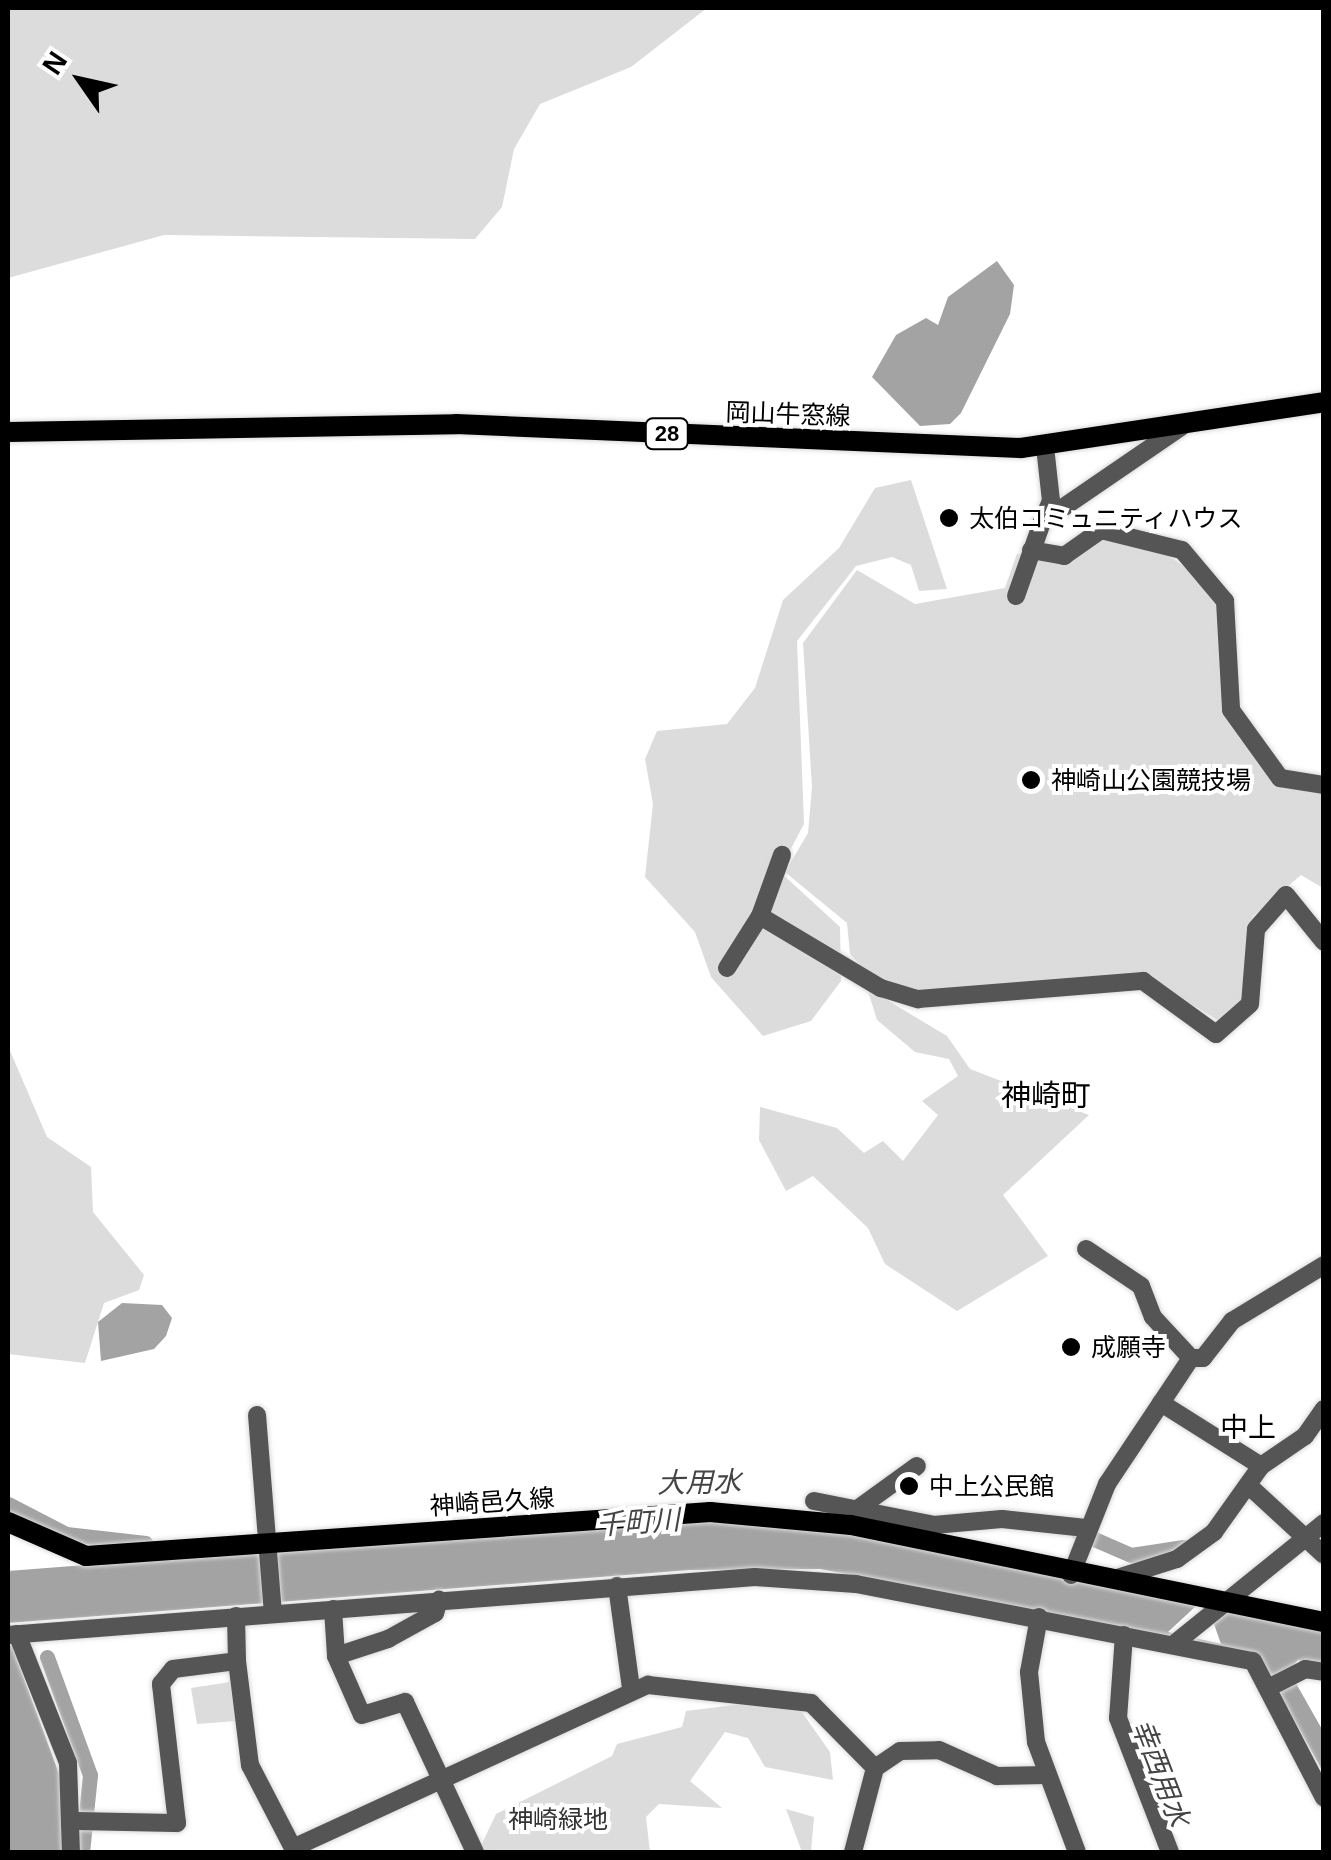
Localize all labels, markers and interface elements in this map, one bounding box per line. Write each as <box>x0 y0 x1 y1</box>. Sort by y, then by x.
north arrow <box>30 30 130 130</box>
text: N <box>36 46 73 80</box>
street label: 岡山牛窓線 <box>725 397 851 431</box>
road number: 28 <box>644 417 690 451</box>
place label: 太伯コミュニティハウス <box>969 503 1244 533</box>
marker: 太伯コミュニティハウス <box>938 507 960 529</box>
place label: 神崎山公園競技場 <box>1051 765 1251 795</box>
marker: 神崎山公園競技場 <box>1020 769 1042 791</box>
district label: 神崎町 <box>1001 1078 1091 1114</box>
place label: 成願寺 <box>1091 1332 1166 1362</box>
marker: 成願寺 <box>1060 1336 1082 1358</box>
district label: 中上 <box>1220 1411 1276 1445</box>
water label: 大用水 <box>657 1465 741 1501</box>
place label: 中上公民館 <box>929 1471 1054 1501</box>
marker: 中上公民館 <box>898 1475 920 1497</box>
street label: 神崎邑久線 <box>429 1483 555 1521</box>
water label: 千町川 <box>595 1503 681 1543</box>
water label: 幸西用水 <box>1124 1715 1196 1831</box>
park label: 神崎緑地 <box>508 1804 608 1834</box>

